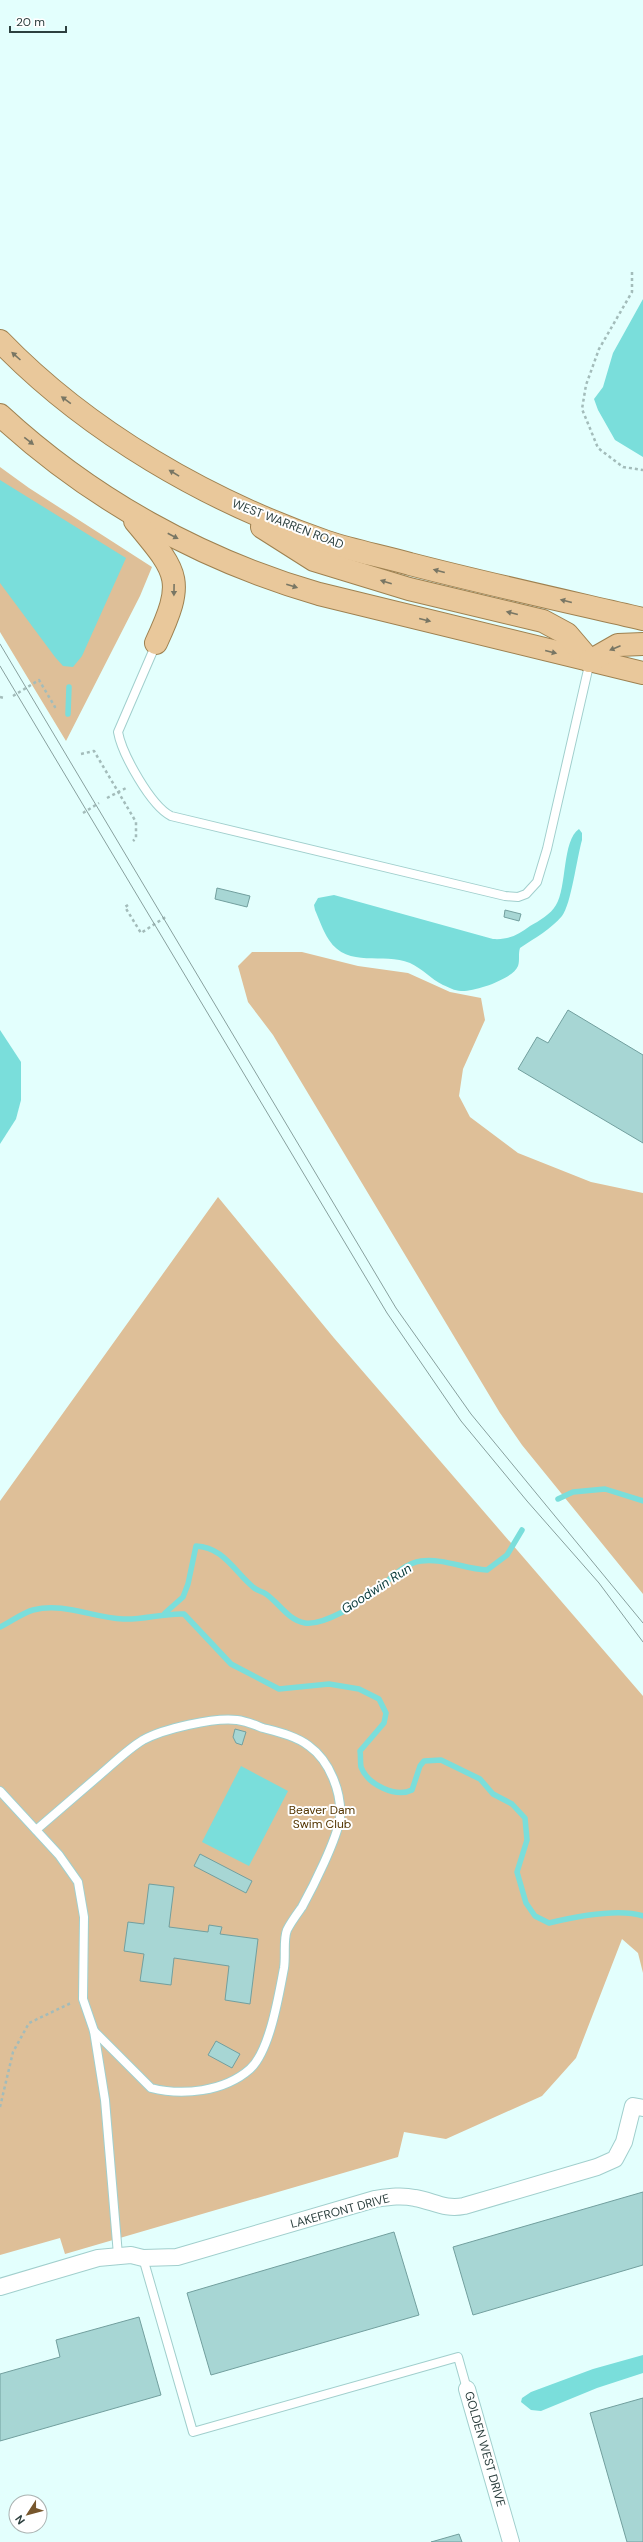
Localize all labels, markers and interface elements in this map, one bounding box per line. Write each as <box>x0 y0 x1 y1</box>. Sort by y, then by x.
scale bar <box>10 8 66 34</box>
text: 20 m <box>16 14 45 30</box>
one-way arrow <box>10 352 21 361</box>
one-way arrow <box>61 396 72 404</box>
one-way arrow <box>24 437 35 446</box>
one-way arrow <box>168 469 180 476</box>
street label: WEST WARREN ROAD <box>230 495 346 553</box>
one-way arrow <box>167 532 178 539</box>
one-way arrow <box>433 568 445 574</box>
one-way arrow <box>379 579 391 585</box>
one-way arrow <box>286 583 298 589</box>
one-way arrow <box>171 584 178 596</box>
one-way arrow <box>560 597 572 603</box>
one-way arrow <box>506 610 518 616</box>
one-way arrow <box>419 618 431 624</box>
one-way arrow <box>609 644 621 651</box>
one-way arrow <box>545 649 558 655</box>
water label: Goodwin Run <box>338 1559 415 1617</box>
park label: Beaver Dam Swim Club <box>289 1802 355 1832</box>
street label: LAKEFRONT DRIVE <box>289 2190 392 2232</box>
street label: GOLDEN WEST DRIVE <box>461 2389 509 2509</box>
north arrow <box>8 2494 48 2534</box>
text: N <box>12 2513 28 2527</box>

